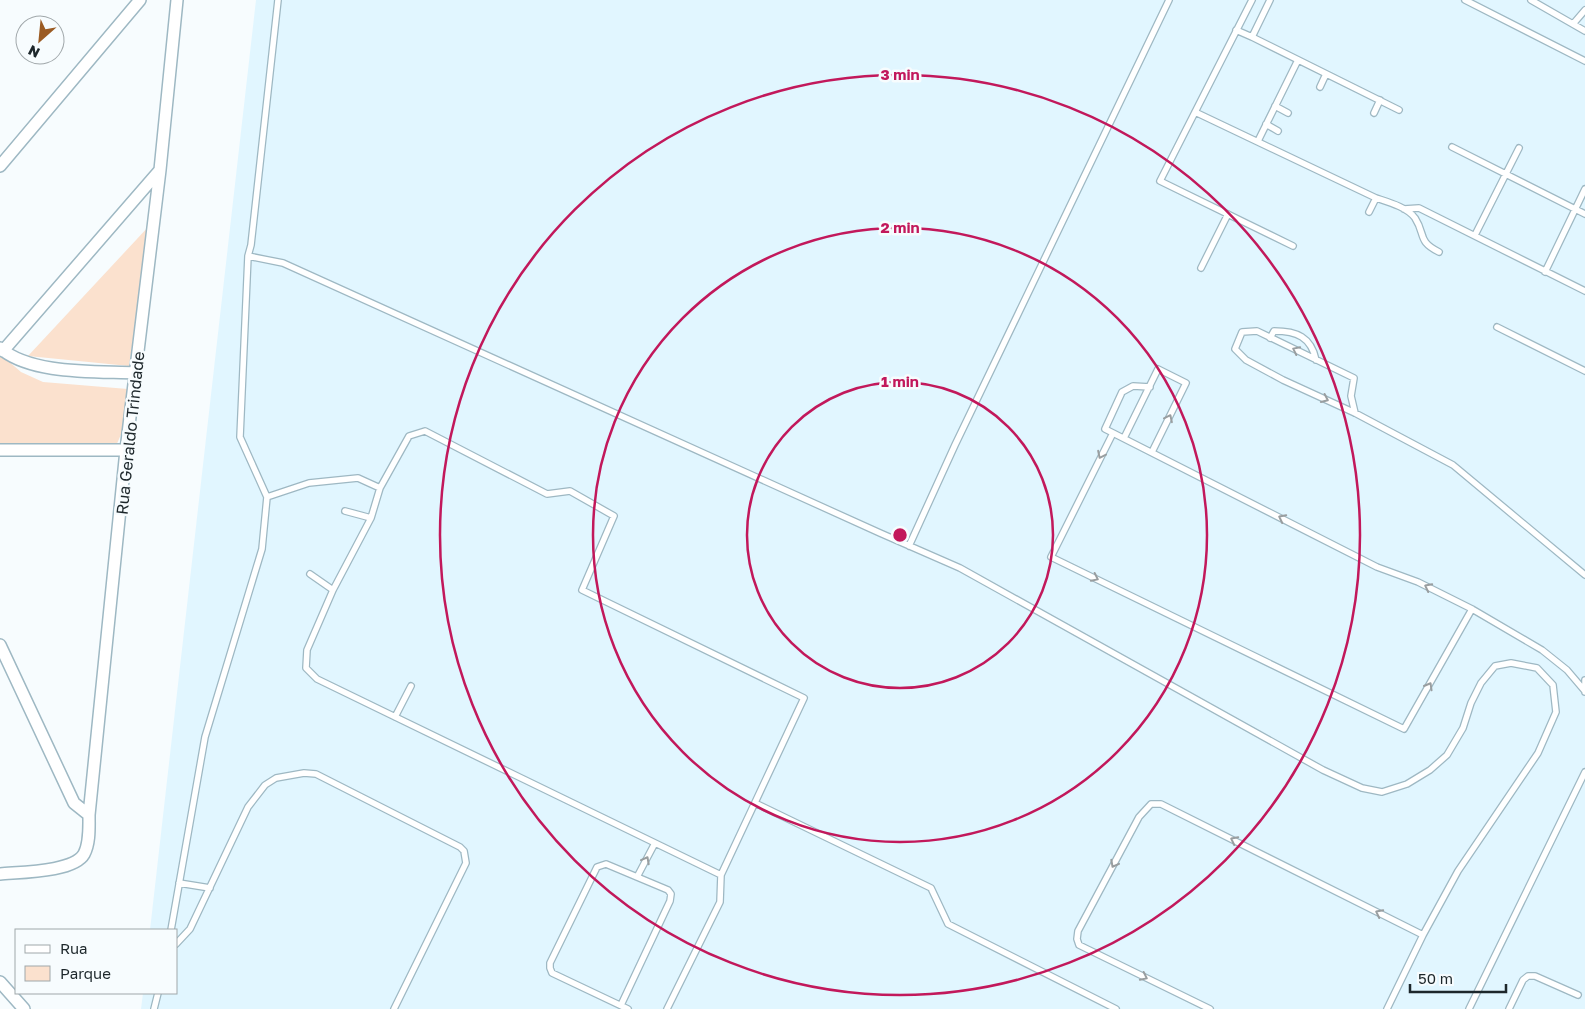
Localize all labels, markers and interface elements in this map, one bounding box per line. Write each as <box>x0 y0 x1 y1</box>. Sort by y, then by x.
north arrow <box>15 15 65 65</box>
text: N <box>25 42 42 62</box>
text: 3 min <box>880 65 920 83</box>
text: 2 min <box>880 218 920 236</box>
one-way arrow <box>1292 346 1301 356</box>
street label: Rua Geraldo Trindade <box>111 350 149 516</box>
text: 1 min <box>881 372 919 390</box>
one-way arrow <box>1320 393 1329 403</box>
one-way arrow <box>1163 414 1174 423</box>
one-way arrow <box>1097 450 1107 459</box>
one-way arrow <box>1278 514 1287 524</box>
centre of rings <box>891 526 909 544</box>
one-way arrow <box>1090 572 1099 583</box>
one-way arrow <box>1425 583 1434 593</box>
one-way arrow <box>1422 683 1432 692</box>
one-way arrow <box>1230 836 1239 846</box>
one-way arrow <box>640 856 650 865</box>
one-way arrow <box>1110 859 1120 868</box>
one-way arrow <box>1375 909 1384 920</box>
legend <box>15 929 178 994</box>
text: Rua <box>60 939 87 957</box>
scale bar <box>1410 962 1506 994</box>
text: Parque <box>60 964 111 982</box>
text: 50 m <box>1418 969 1453 987</box>
one-way arrow <box>1139 971 1148 981</box>

